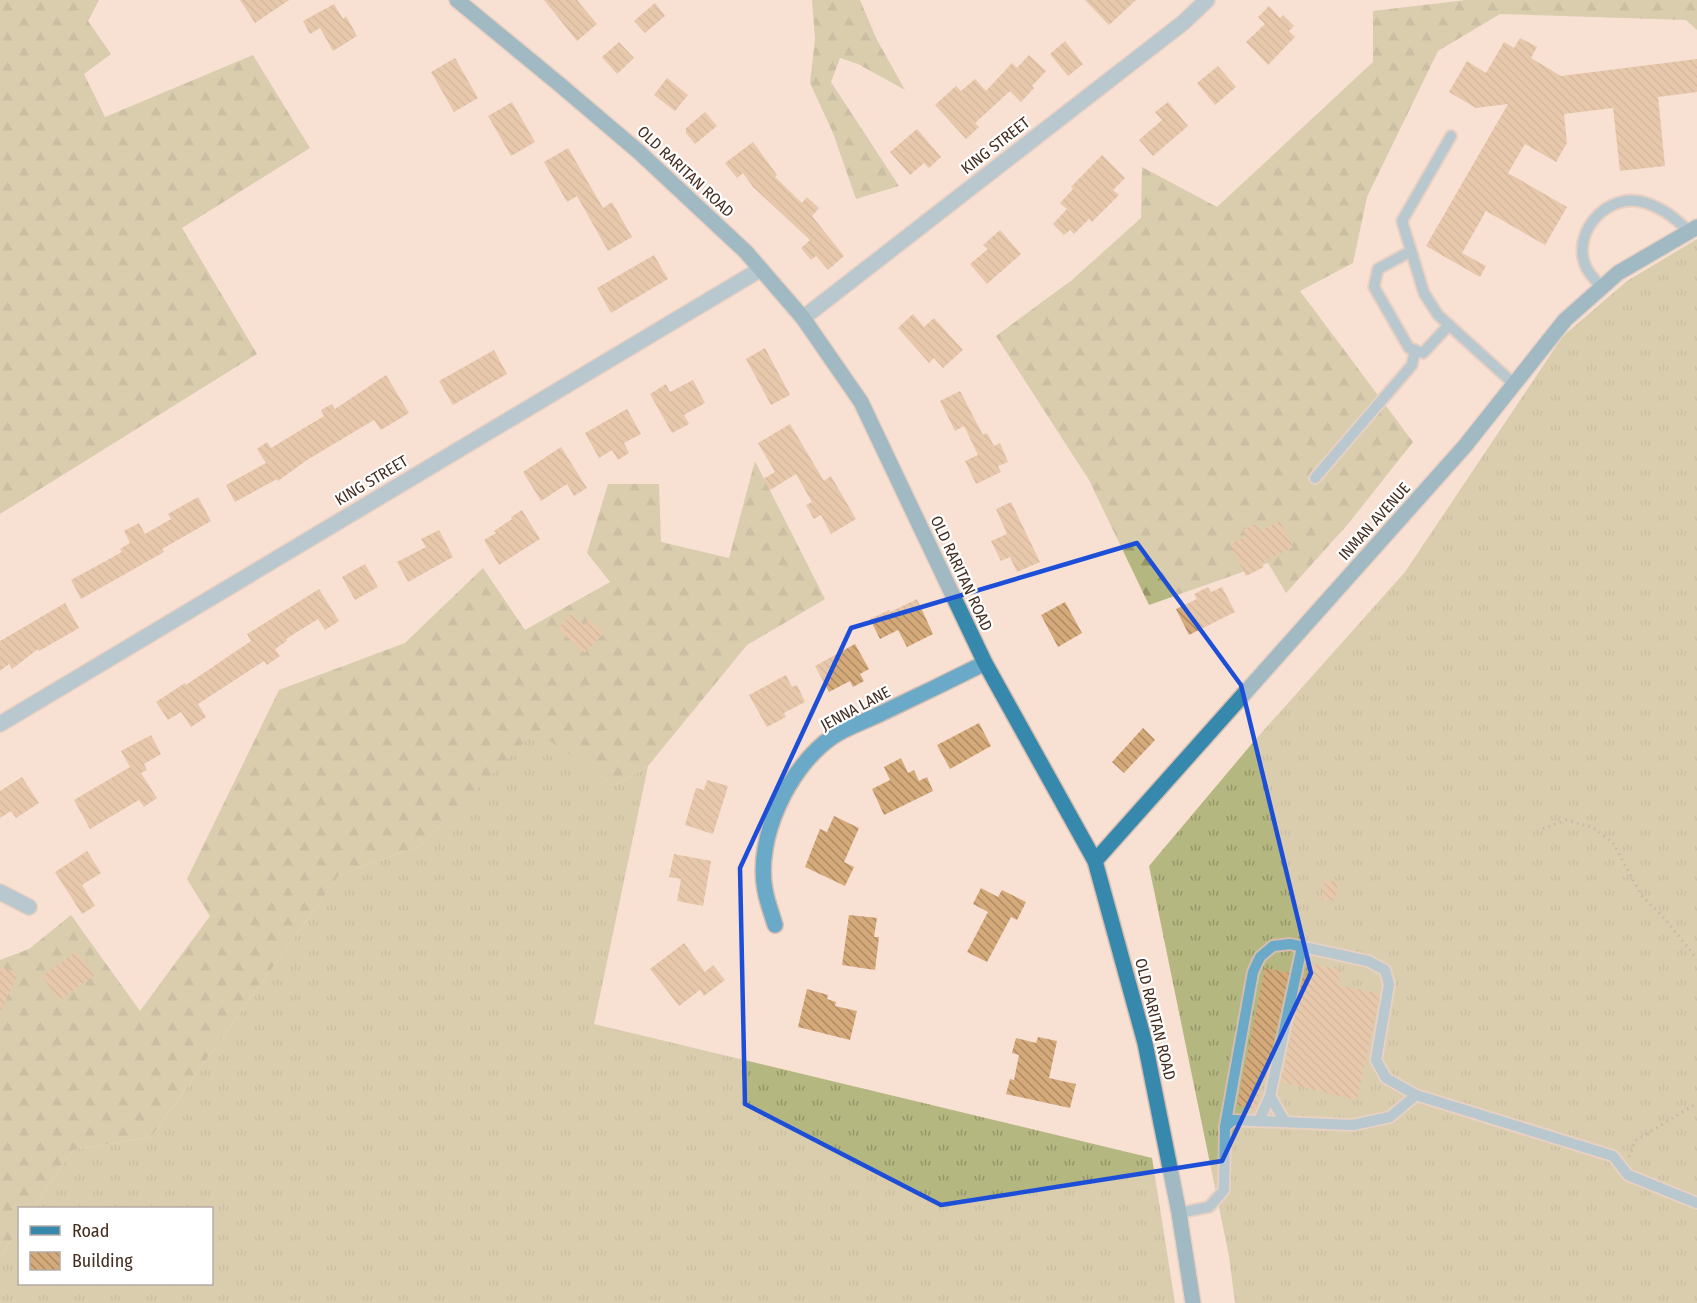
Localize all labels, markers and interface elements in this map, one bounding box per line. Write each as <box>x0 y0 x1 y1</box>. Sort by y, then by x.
street label: KING STREET <box>957 112 1034 178</box>
street label: OLD RARITAN ROAD <box>633 122 738 221</box>
street label: KING STREET <box>331 451 412 510</box>
street label: INMAN AVENUE <box>1335 479 1414 564</box>
street label: OLD RARITAN ROAD <box>927 513 997 634</box>
street label: JENNA LANE <box>817 682 893 735</box>
street label: OLD RARITAN ROAD <box>1131 956 1180 1082</box>
legend <box>18 1207 213 1285</box>
text: Road <box>72 1220 109 1242</box>
text: Building <box>72 1250 133 1272</box>

